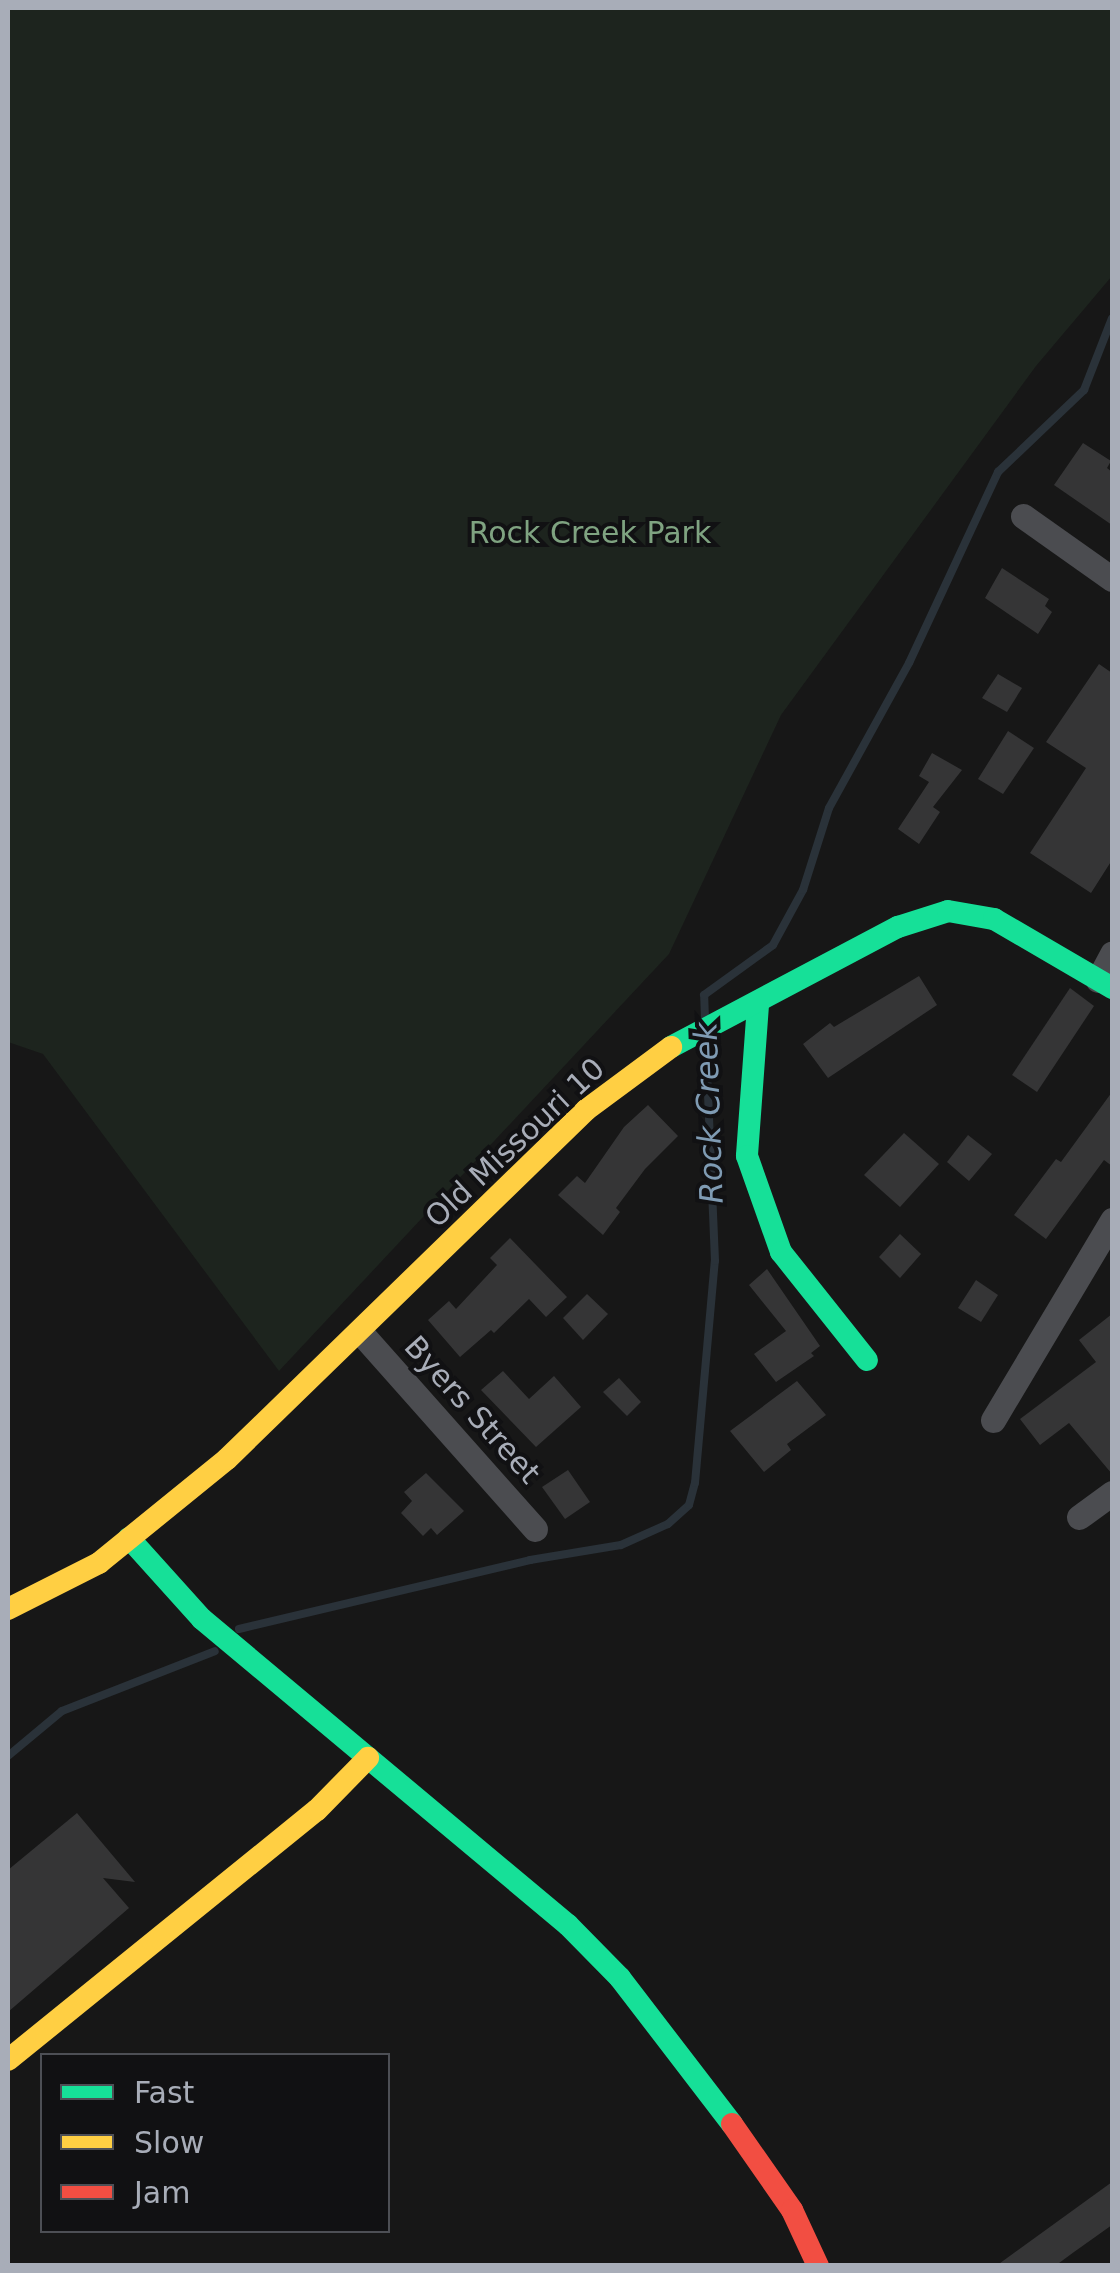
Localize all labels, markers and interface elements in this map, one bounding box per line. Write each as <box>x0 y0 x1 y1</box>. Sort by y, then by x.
park label: Rock Creek Park <box>469 515 711 551</box>
water label: Rock Creek <box>687 1022 731 1204</box>
street label: Old Missouri 10 <box>418 1051 612 1235</box>
street label: Byers Street <box>397 1329 547 1491</box>
legend <box>40 2053 390 2233</box>
text: Fast <box>134 2075 194 2110</box>
text: Slow <box>134 2125 204 2160</box>
text: Jam <box>134 2175 190 2210</box>

